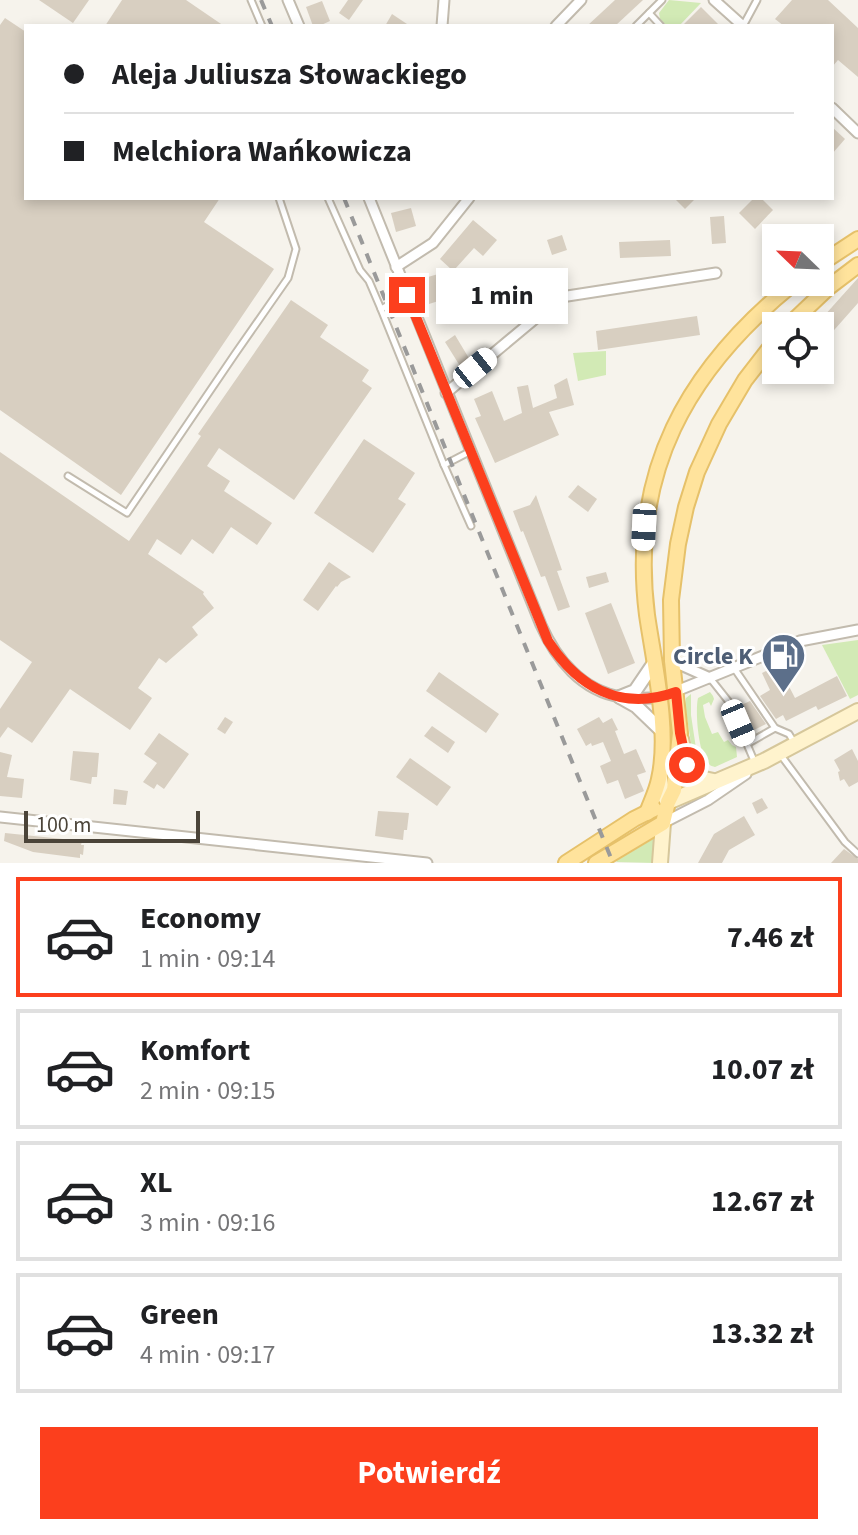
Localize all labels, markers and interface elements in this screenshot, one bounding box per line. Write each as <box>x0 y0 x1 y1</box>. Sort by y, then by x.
text: Aleja Juliusza Słowackiego <box>112 53 467 96</box>
text: Melchiora Wańkowicza <box>112 130 412 173</box>
north arrow <box>762 224 834 296</box>
map controls <box>762 224 834 384</box>
callout: 1 min <box>435 267 567 323</box>
route end <box>389 277 425 313</box>
text: 1 min <box>470 277 534 314</box>
button: locate <box>762 312 834 384</box>
car <box>449 344 501 392</box>
car <box>631 502 657 552</box>
fuel station icon: Circle K <box>760 632 808 695</box>
place label: Circle K <box>673 639 753 674</box>
car <box>718 696 758 750</box>
route start <box>669 747 705 783</box>
scale bar <box>24 807 200 843</box>
text: 100 m <box>36 809 91 841</box>
text: Economy <box>140 897 261 940</box>
icon: car <box>44 901 116 973</box>
text: 7.46 zł <box>727 916 814 959</box>
text: 1 min · 09:14 <box>140 940 275 977</box>
text: Komfort <box>140 1029 250 1072</box>
icon: car <box>44 1033 116 1105</box>
text: 10.07 zł <box>711 1048 814 1091</box>
text: 2 min · 09:15 <box>140 1072 275 1109</box>
text: XL <box>140 1161 173 1204</box>
icon: car <box>44 1165 116 1237</box>
text: 12.67 zł <box>711 1180 814 1223</box>
text: 3 min · 09:16 <box>140 1204 275 1241</box>
text: Green <box>140 1293 219 1336</box>
icon: car <box>44 1297 116 1369</box>
text: 13.32 zł <box>711 1312 814 1355</box>
text: 4 min · 09:17 <box>140 1336 275 1373</box>
button: Potwierdź <box>40 1427 818 1519</box>

